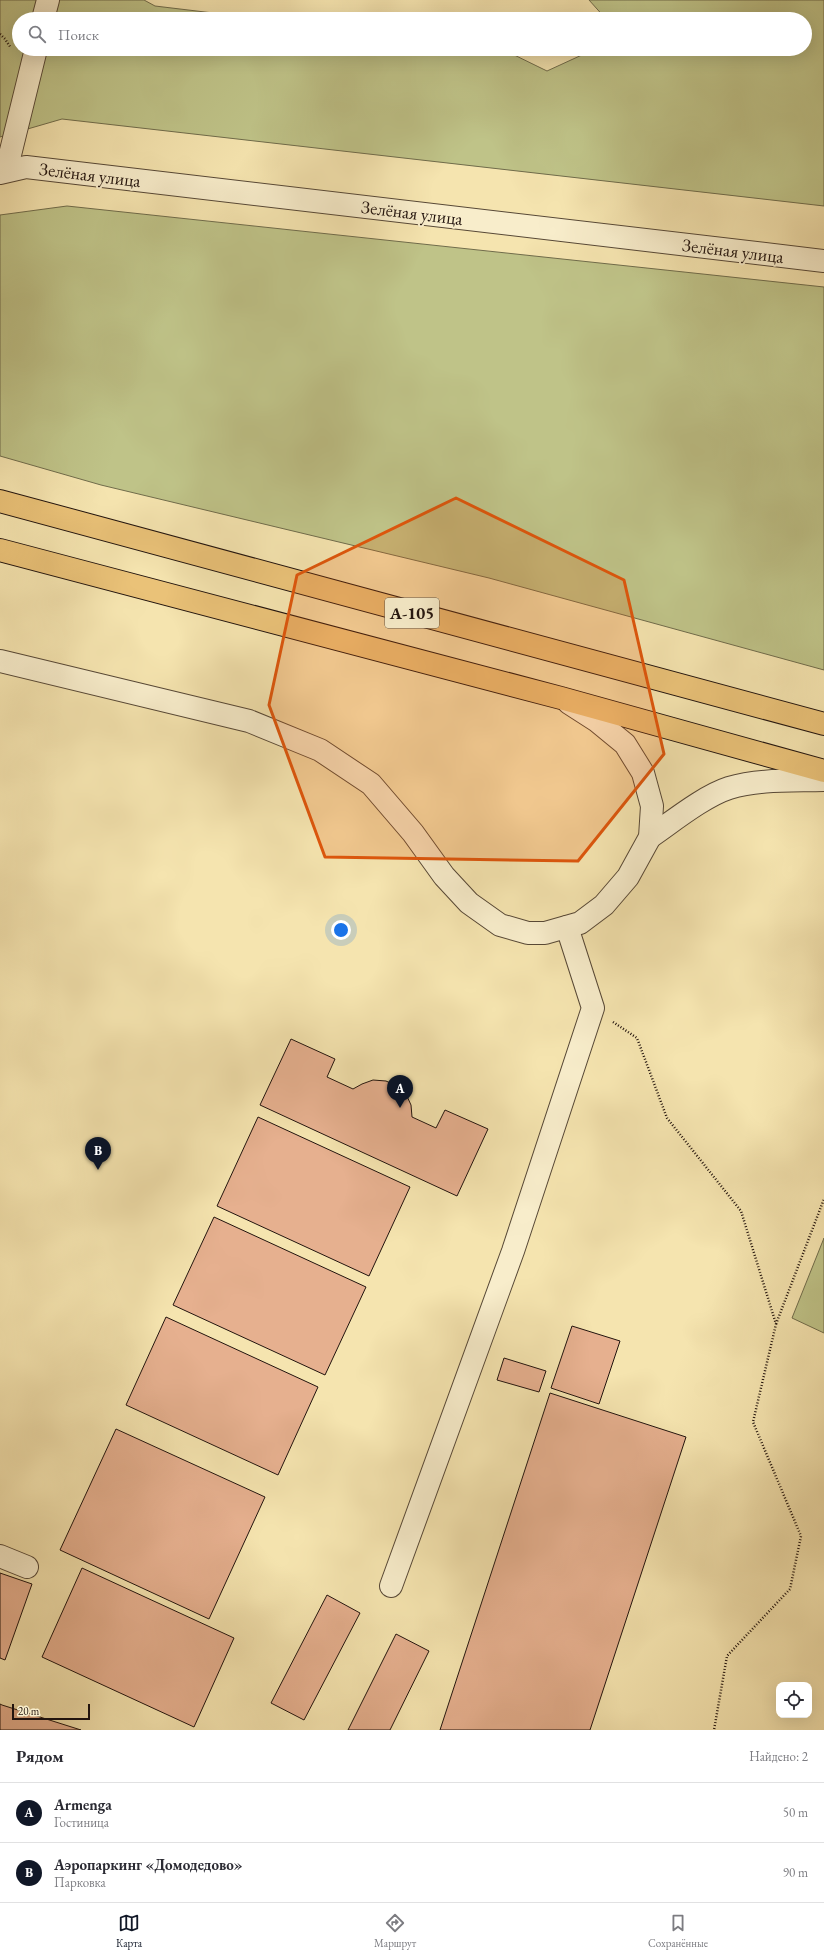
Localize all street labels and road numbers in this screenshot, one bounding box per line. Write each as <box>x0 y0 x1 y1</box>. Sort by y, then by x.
street label: Зелёная улица <box>38 157 143 192</box>
street label: Зелёная улица <box>360 195 465 230</box>
street label: Зелёная улица <box>681 233 786 268</box>
road number: А-105 <box>385 598 439 628</box>

